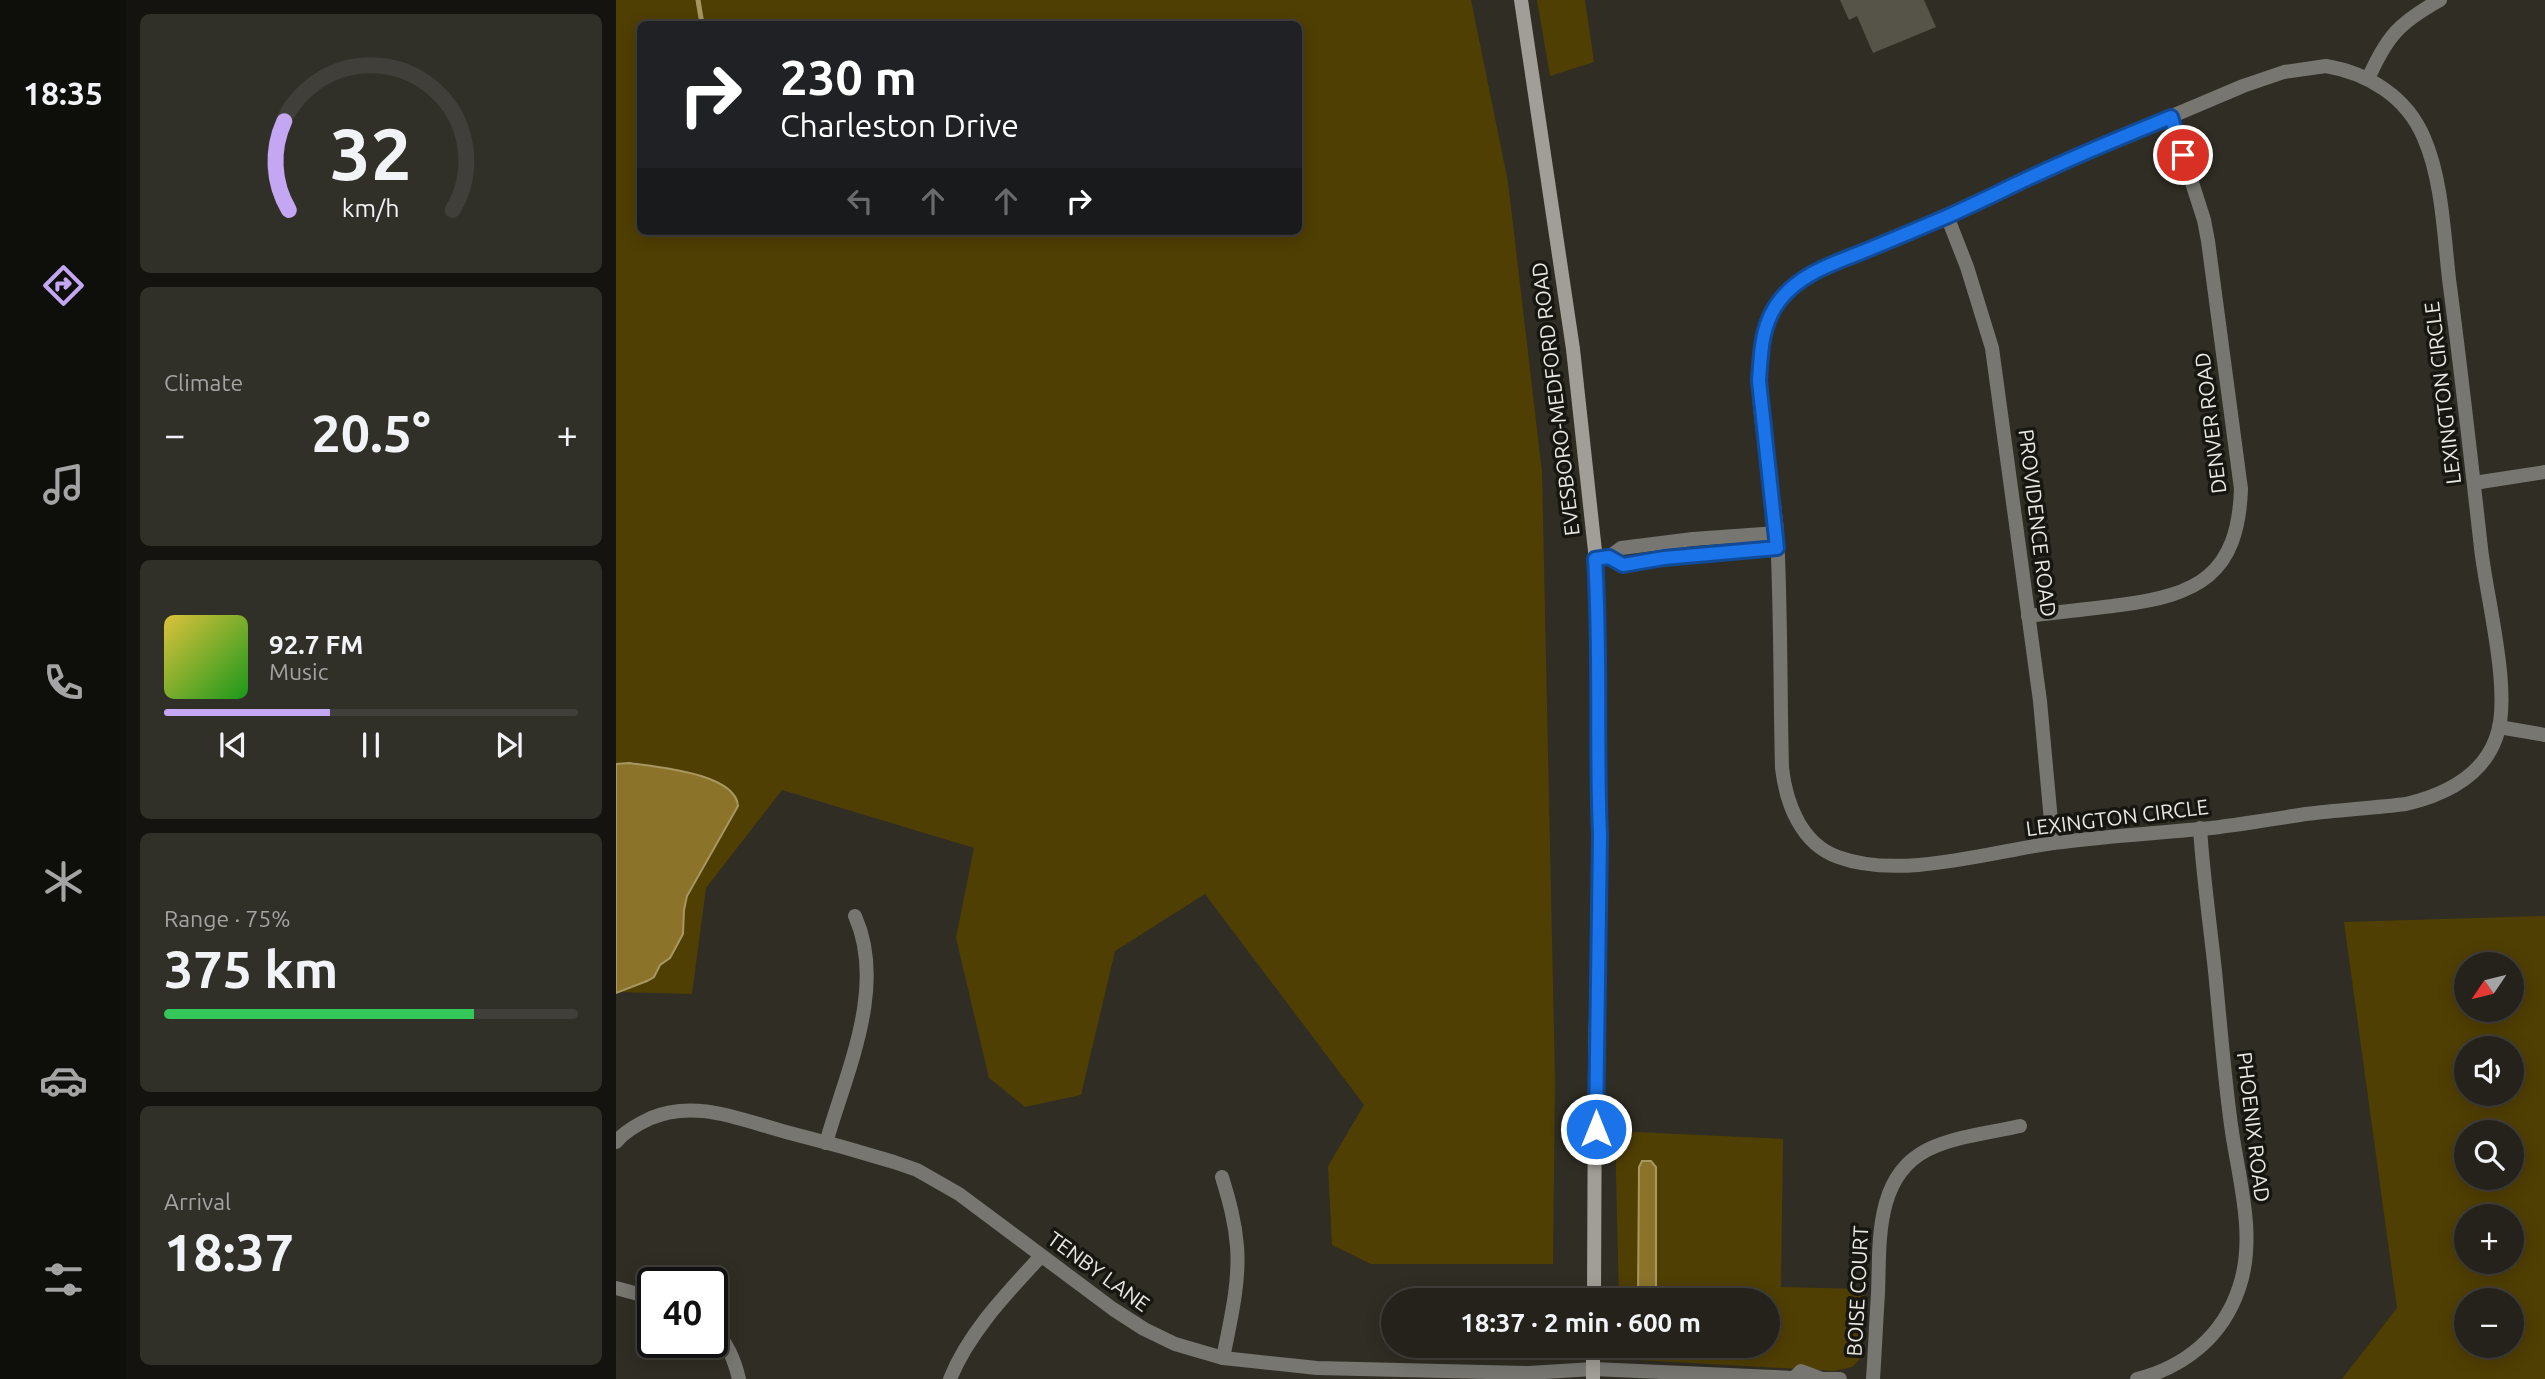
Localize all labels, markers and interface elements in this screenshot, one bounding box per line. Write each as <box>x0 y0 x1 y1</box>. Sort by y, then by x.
icon: right <box>665 49 756 140</box>
text: 230 m <box>780 49 917 104</box>
text: 18:35 <box>23 75 103 111</box>
text: Charleston Drive <box>780 107 1019 143</box>
text: 32 <box>330 112 412 194</box>
pin <box>2153 125 2213 185</box>
icon: arrive <box>2164 136 2202 174</box>
icon: left <box>841 182 879 220</box>
icon: ahead <box>914 182 952 220</box>
icon: ahead <box>987 182 1025 220</box>
icon: right <box>1060 182 1098 220</box>
text: km/h <box>342 193 400 221</box>
icon: directions <box>39 261 88 310</box>
street label: EVESBORO-MEDFORD ROAD <box>1526 261 1584 537</box>
street label: LEXINGTON CIRCLE <box>2419 300 2465 486</box>
street label: DENVER ROAD <box>2189 351 2231 495</box>
text: Climate <box>164 370 243 395</box>
text: 20.5° <box>311 404 431 462</box>
text: − <box>164 413 185 455</box>
text: + <box>557 413 578 455</box>
street label: PROVIDENCE ROAD <box>2015 428 2061 618</box>
icon: music <box>39 460 88 509</box>
text: 92.7 FM <box>269 630 363 659</box>
icon: phone <box>39 658 88 707</box>
text: Music <box>269 659 328 684</box>
icon: previous <box>214 726 252 764</box>
icon: pause <box>352 726 390 764</box>
icon: next <box>490 726 528 764</box>
street label: LEXINGTON CIRCLE <box>2024 794 2210 840</box>
icon: climate <box>39 857 88 906</box>
text: Range · 75% <box>164 906 291 931</box>
text: 375 km <box>164 940 338 998</box>
north arrow <box>2454 952 2524 1022</box>
map controls <box>2454 952 2524 1358</box>
button: sound <box>2454 1036 2524 1106</box>
street label: PHOENIX ROAD <box>2233 1051 2275 1203</box>
icon: car <box>39 1056 88 1105</box>
position arrow <box>1559 1092 1633 1166</box>
button: search <box>2454 1120 2524 1190</box>
text: Arrival <box>164 1189 231 1214</box>
button: + <box>2454 1204 2524 1274</box>
text: 18:37 <box>164 1223 294 1281</box>
street label: BOISE COURT <box>1842 1225 1872 1357</box>
street label: TENBY LANE <box>1043 1226 1155 1316</box>
icon: filters <box>39 1255 88 1304</box>
speed limit sign: 40 <box>637 1267 728 1358</box>
button: − <box>2454 1288 2524 1358</box>
text: 18:37 · 2 min · 600 m <box>1460 1308 1701 1337</box>

